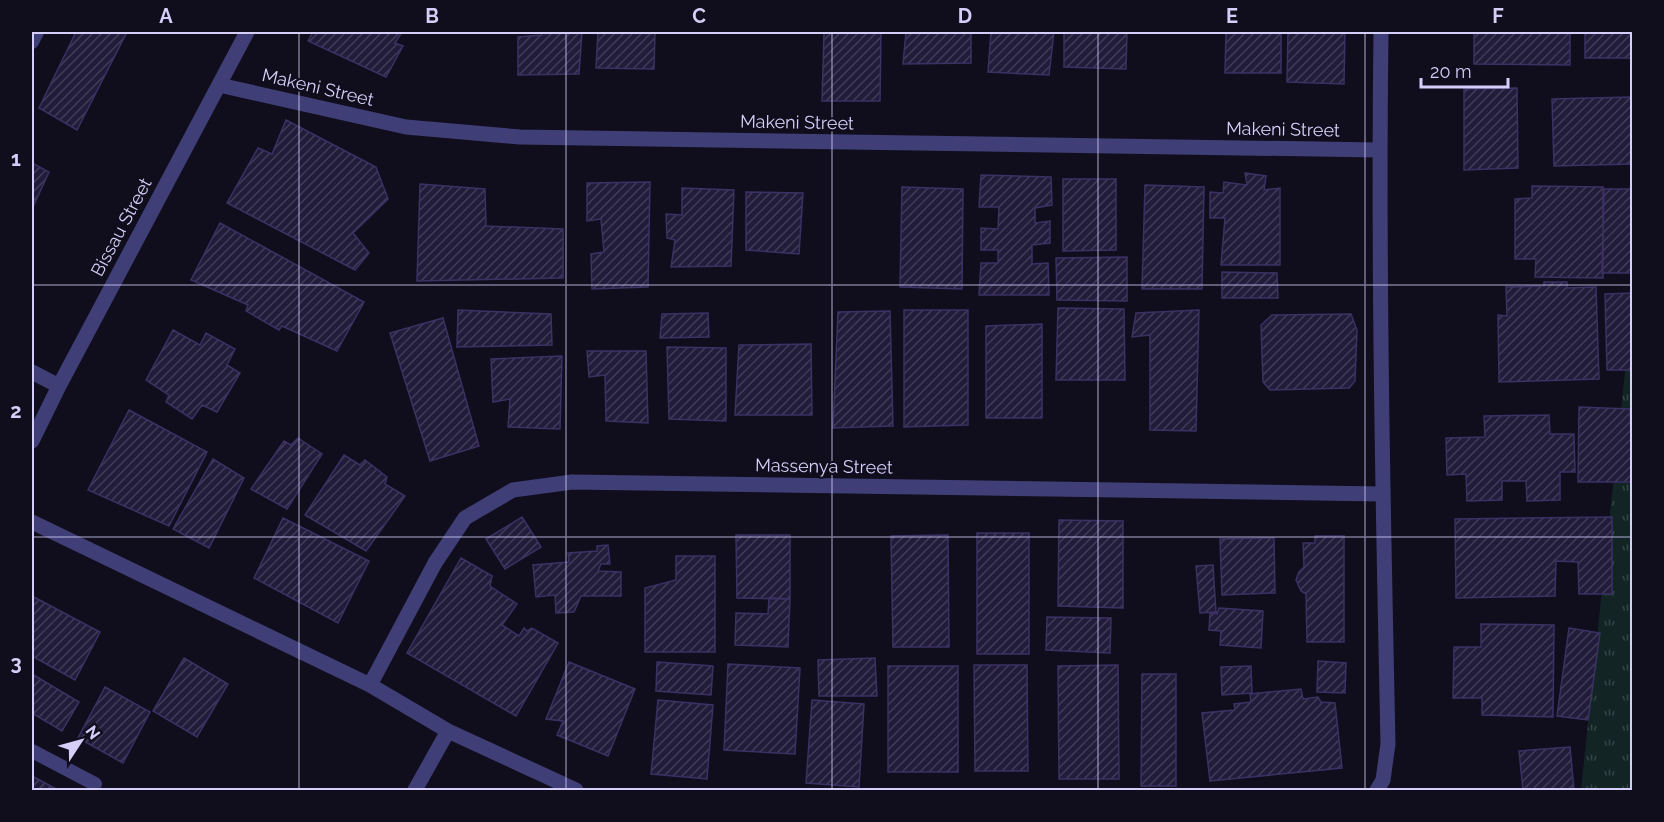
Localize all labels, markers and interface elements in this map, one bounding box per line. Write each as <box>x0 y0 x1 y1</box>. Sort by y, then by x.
text: A <box>159 4 173 28</box>
text: B <box>425 4 439 28</box>
text: C <box>692 4 706 28</box>
text: D <box>958 4 972 28</box>
text: E <box>1226 4 1238 28</box>
text: F <box>1492 4 1504 28</box>
scale bar <box>1421 51 1508 89</box>
text: 20 m <box>1430 61 1472 82</box>
street label: Makeni Street <box>260 64 376 110</box>
street label: Makeni Street <box>740 111 854 133</box>
street label: Makeni Street <box>1226 118 1340 140</box>
text: 1 <box>11 147 21 171</box>
street label: Bissau Street <box>86 174 156 280</box>
text: 2 <box>10 399 22 423</box>
street label: Massenya Street <box>755 454 893 478</box>
text: 3 <box>10 651 22 675</box>
north arrow <box>51 711 111 771</box>
text: N <box>81 722 104 743</box>

